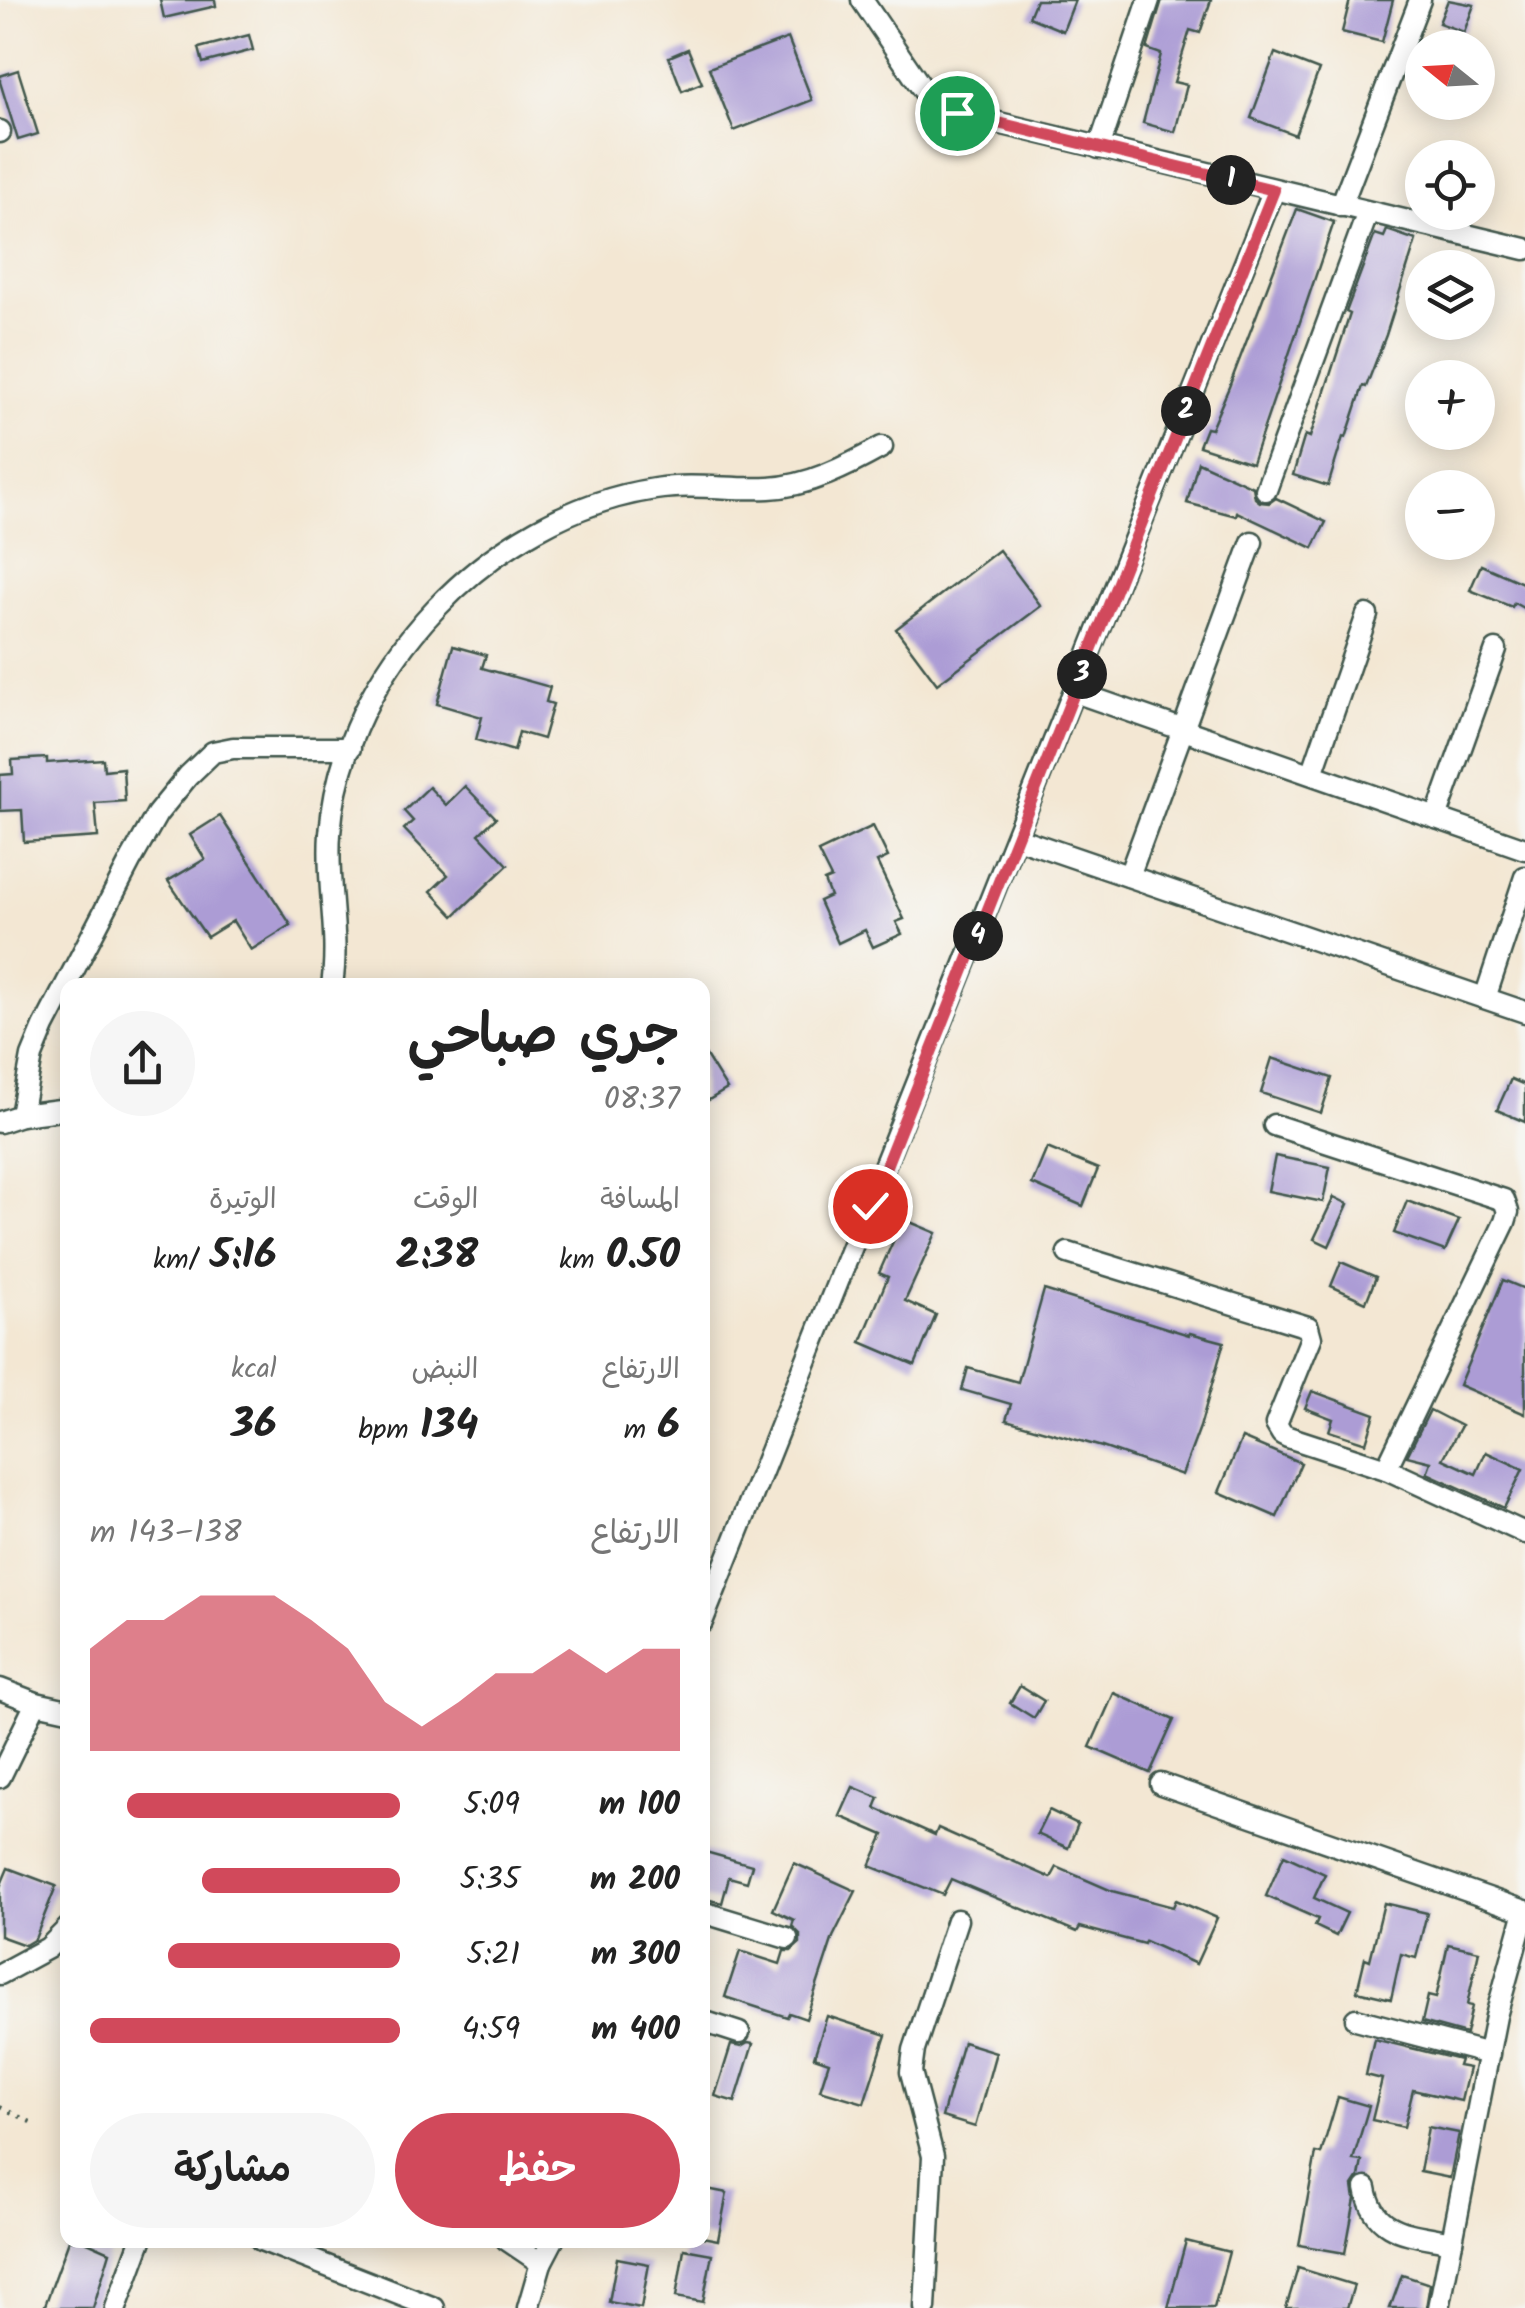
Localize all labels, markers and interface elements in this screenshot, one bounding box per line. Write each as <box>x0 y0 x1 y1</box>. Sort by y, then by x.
north arrow <box>1405 30 1495 120</box>
map controls <box>1405 30 1495 560</box>
pin <box>915 71 1000 156</box>
icon: arrive <box>930 86 985 141</box>
button: locate <box>1405 140 1495 230</box>
pin: 1 <box>1206 155 1256 205</box>
text: 1 <box>1227 157 1235 202</box>
button: layers <box>1405 250 1495 340</box>
button: + <box>1405 360 1495 450</box>
pin: 2 <box>1161 386 1211 436</box>
text: 2 <box>1178 388 1194 433</box>
button: − <box>1405 470 1495 560</box>
pin: 3 <box>1057 649 1107 699</box>
text: 3 <box>1074 651 1090 696</box>
pin: 4 <box>953 911 1003 961</box>
text: 4 <box>970 913 986 958</box>
text: جري صباحي <box>407 994 680 1081</box>
button: share <box>90 1011 195 1116</box>
text: 08:37 <box>604 1075 680 1126</box>
pin <box>828 1164 913 1249</box>
text: الوتيرة <box>209 1178 277 1223</box>
text: الوقت <box>413 1178 478 1223</box>
text: المسافة <box>600 1178 680 1223</box>
icon: check <box>843 1179 898 1234</box>
text: 5:16 <box>210 1223 277 1290</box>
text: 2:38 <box>396 1223 478 1290</box>
text: 0.50 <box>606 1223 680 1290</box>
text: /km <box>153 1238 210 1283</box>
text: km <box>559 1238 606 1283</box>
text: kcal <box>231 1347 277 1392</box>
text: النبض <box>411 1348 478 1393</box>
text: الارتفاع <box>601 1348 680 1393</box>
text: 36 <box>231 1392 277 1459</box>
text: 134 <box>420 1393 478 1460</box>
text: 6 <box>657 1393 680 1460</box>
text: bpm <box>358 1408 420 1453</box>
text: m <box>624 1408 657 1453</box>
text: 138–143 m <box>90 1508 241 1559</box>
text: الارتفاع <box>590 1509 680 1560</box>
text: 5:09 <box>463 1780 520 1831</box>
text: 100 m <box>599 1780 680 1831</box>
text: 5:35 <box>459 1855 520 1906</box>
text: 200 m <box>590 1855 680 1906</box>
text: 5:21 <box>466 1930 520 1981</box>
text: 300 m <box>591 1930 680 1981</box>
text: 4:59 <box>462 2005 520 2056</box>
text: 400 m <box>591 2005 680 2056</box>
button: مشاركة <box>90 2113 375 2228</box>
button: حفظ <box>395 2113 680 2228</box>

